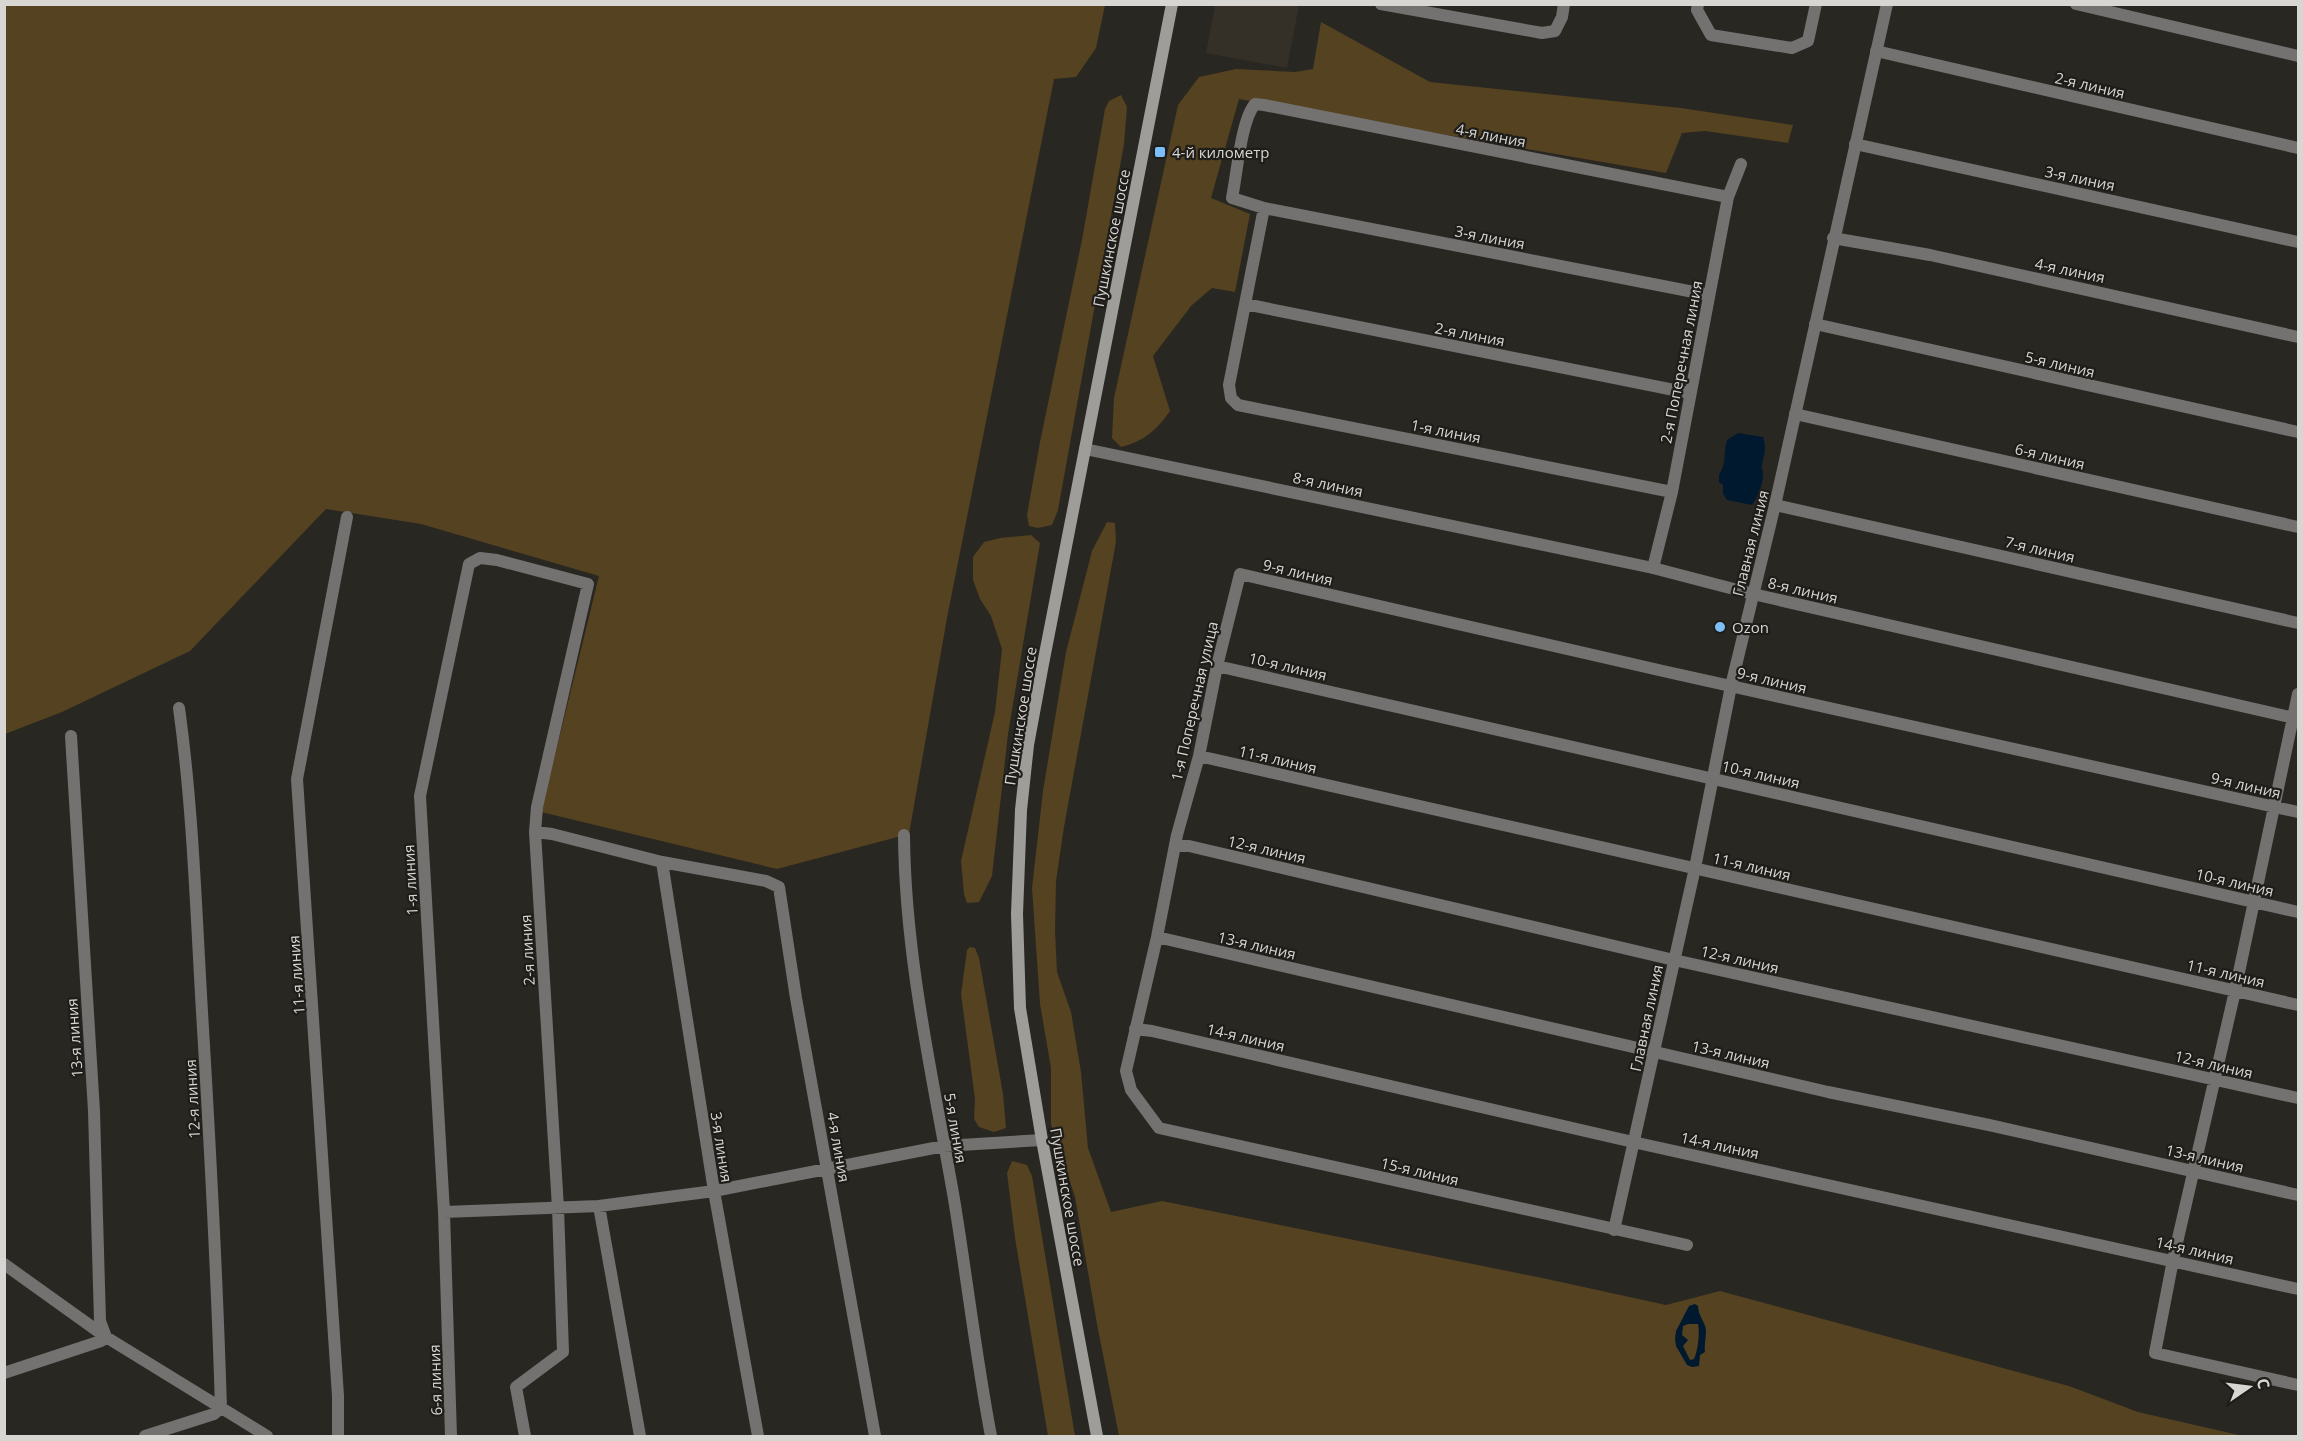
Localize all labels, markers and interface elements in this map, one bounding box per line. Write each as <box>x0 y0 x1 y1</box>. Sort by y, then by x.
street label: 2-я линия <box>2053 67 2127 103</box>
street label: 4-я линия <box>1454 118 1528 152</box>
place label: 4-й километр <box>1172 142 1269 162</box>
marker: 4-й километр <box>1153 145 1167 159</box>
street label: 3-я линия <box>2043 161 2117 195</box>
street label: Пушкинское шоссе <box>1088 167 1134 309</box>
street label: 3-я линия <box>1453 220 1527 254</box>
street label: 4-я линия <box>2033 253 2107 287</box>
street label: 2-я Поперечная линия <box>1655 279 1707 445</box>
street label: 2-я линия <box>1433 317 1507 351</box>
street label: 5-я линия <box>2023 346 2097 382</box>
street label: 1-я линия <box>1409 414 1483 448</box>
street label: 6-я линия <box>2013 438 2087 474</box>
street label: 8-я линия <box>1291 467 1365 501</box>
street label: Главная линия <box>1727 488 1773 598</box>
street label: 7-я линия <box>2003 531 2077 567</box>
street label: 9-я линия <box>1261 554 1335 590</box>
street label: 8-я линия <box>1766 572 1840 608</box>
place label: Ozon <box>1732 617 1769 637</box>
street label: 1-я Поперечная улица <box>1166 619 1222 783</box>
marker: Ozon <box>1713 620 1727 634</box>
street label: Пушкинское шоссе <box>999 645 1041 787</box>
street label: 10-я линия <box>1247 647 1329 685</box>
street label: 9-я линия <box>1735 662 1809 698</box>
street label: 11-я линия <box>1237 740 1319 778</box>
street label: 10-я линия <box>1720 755 1802 793</box>
street label: 9-я линия <box>2209 767 2283 803</box>
street label: 12-я линия <box>1226 830 1308 868</box>
street label: 1-я линия <box>398 844 422 916</box>
street label: 11-я линия <box>1711 847 1793 885</box>
street label: 10-я линия <box>2194 863 2276 901</box>
street label: 2-я линия <box>515 914 539 986</box>
street label: 13-я линия <box>1216 926 1298 964</box>
street label: 11-я линия <box>283 935 309 1015</box>
street label: 12-я линия <box>1699 940 1781 978</box>
street label: 11-я линия <box>2185 954 2267 992</box>
street label: Главная линия <box>1625 963 1667 1073</box>
street label: 13-я линия <box>61 998 87 1078</box>
street label: 14-я линия <box>1205 1018 1287 1056</box>
street label: 13-я линия <box>1690 1035 1772 1073</box>
street label: 12-я линия <box>2173 1045 2255 1083</box>
street label: 12-я линия <box>180 1059 204 1139</box>
street label: 5-я линия <box>940 1091 972 1165</box>
street label: 3-я линия <box>707 1110 737 1184</box>
street label: 4-я линия <box>823 1110 855 1184</box>
street label: Пушкинское шоссе <box>1046 1126 1090 1268</box>
street label: 14-я линия <box>1679 1127 1761 1163</box>
street label: 13-я линия <box>2164 1139 2246 1177</box>
street label: 15-я линия <box>1379 1152 1461 1190</box>
street label: 14-я линия <box>2154 1231 2236 1269</box>
street label: 6-я линия <box>424 1344 446 1416</box>
north arrow <box>2219 1357 2279 1417</box>
text: С <box>2252 1376 2275 1391</box>

